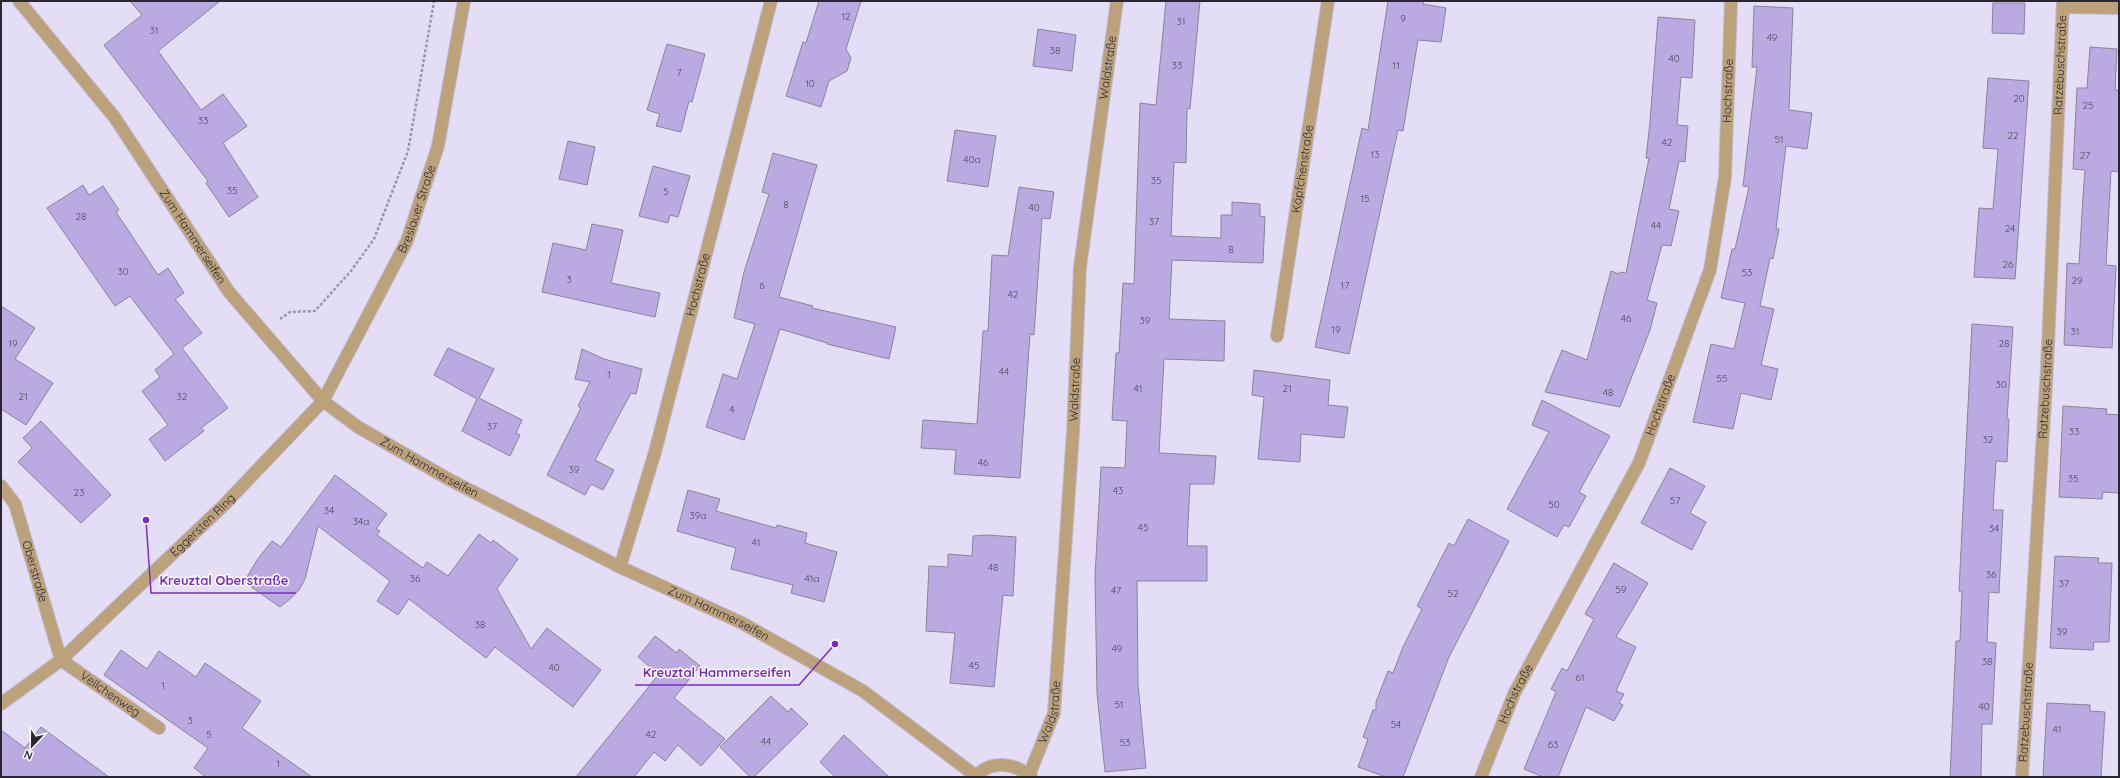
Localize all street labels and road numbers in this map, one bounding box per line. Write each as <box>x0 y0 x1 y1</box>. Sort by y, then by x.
street label: Ratzebuschstraße <box>2050 14 2069 115</box>
street label: Waldstraße <box>1095 34 1119 100</box>
street label: Hochstraße <box>1719 58 1736 123</box>
street label: Köpfchenstraße <box>1288 124 1316 214</box>
street label: Breslauer Straße <box>394 163 438 256</box>
street label: Zum Hammerseifen <box>156 186 230 287</box>
street label: Hochstraße <box>682 251 713 318</box>
street label: Ratzebuschstraße <box>2035 338 2055 439</box>
street label: Waldstraße <box>1065 357 1083 422</box>
street label: Hochstraße <box>1642 372 1678 437</box>
street label: Zum Hammerseifen <box>378 433 481 500</box>
street label: Eggersten Ring <box>167 490 238 559</box>
street label: Oberstraße <box>19 539 52 604</box>
street label: Zum Hammerseifen <box>666 582 772 644</box>
street label: Hochstraße <box>1495 661 1536 726</box>
street label: Ratzebuschstraße <box>2015 661 2036 763</box>
street label: Veilchenweg <box>78 668 144 720</box>
street label: Waldstraße <box>1035 680 1063 745</box>

